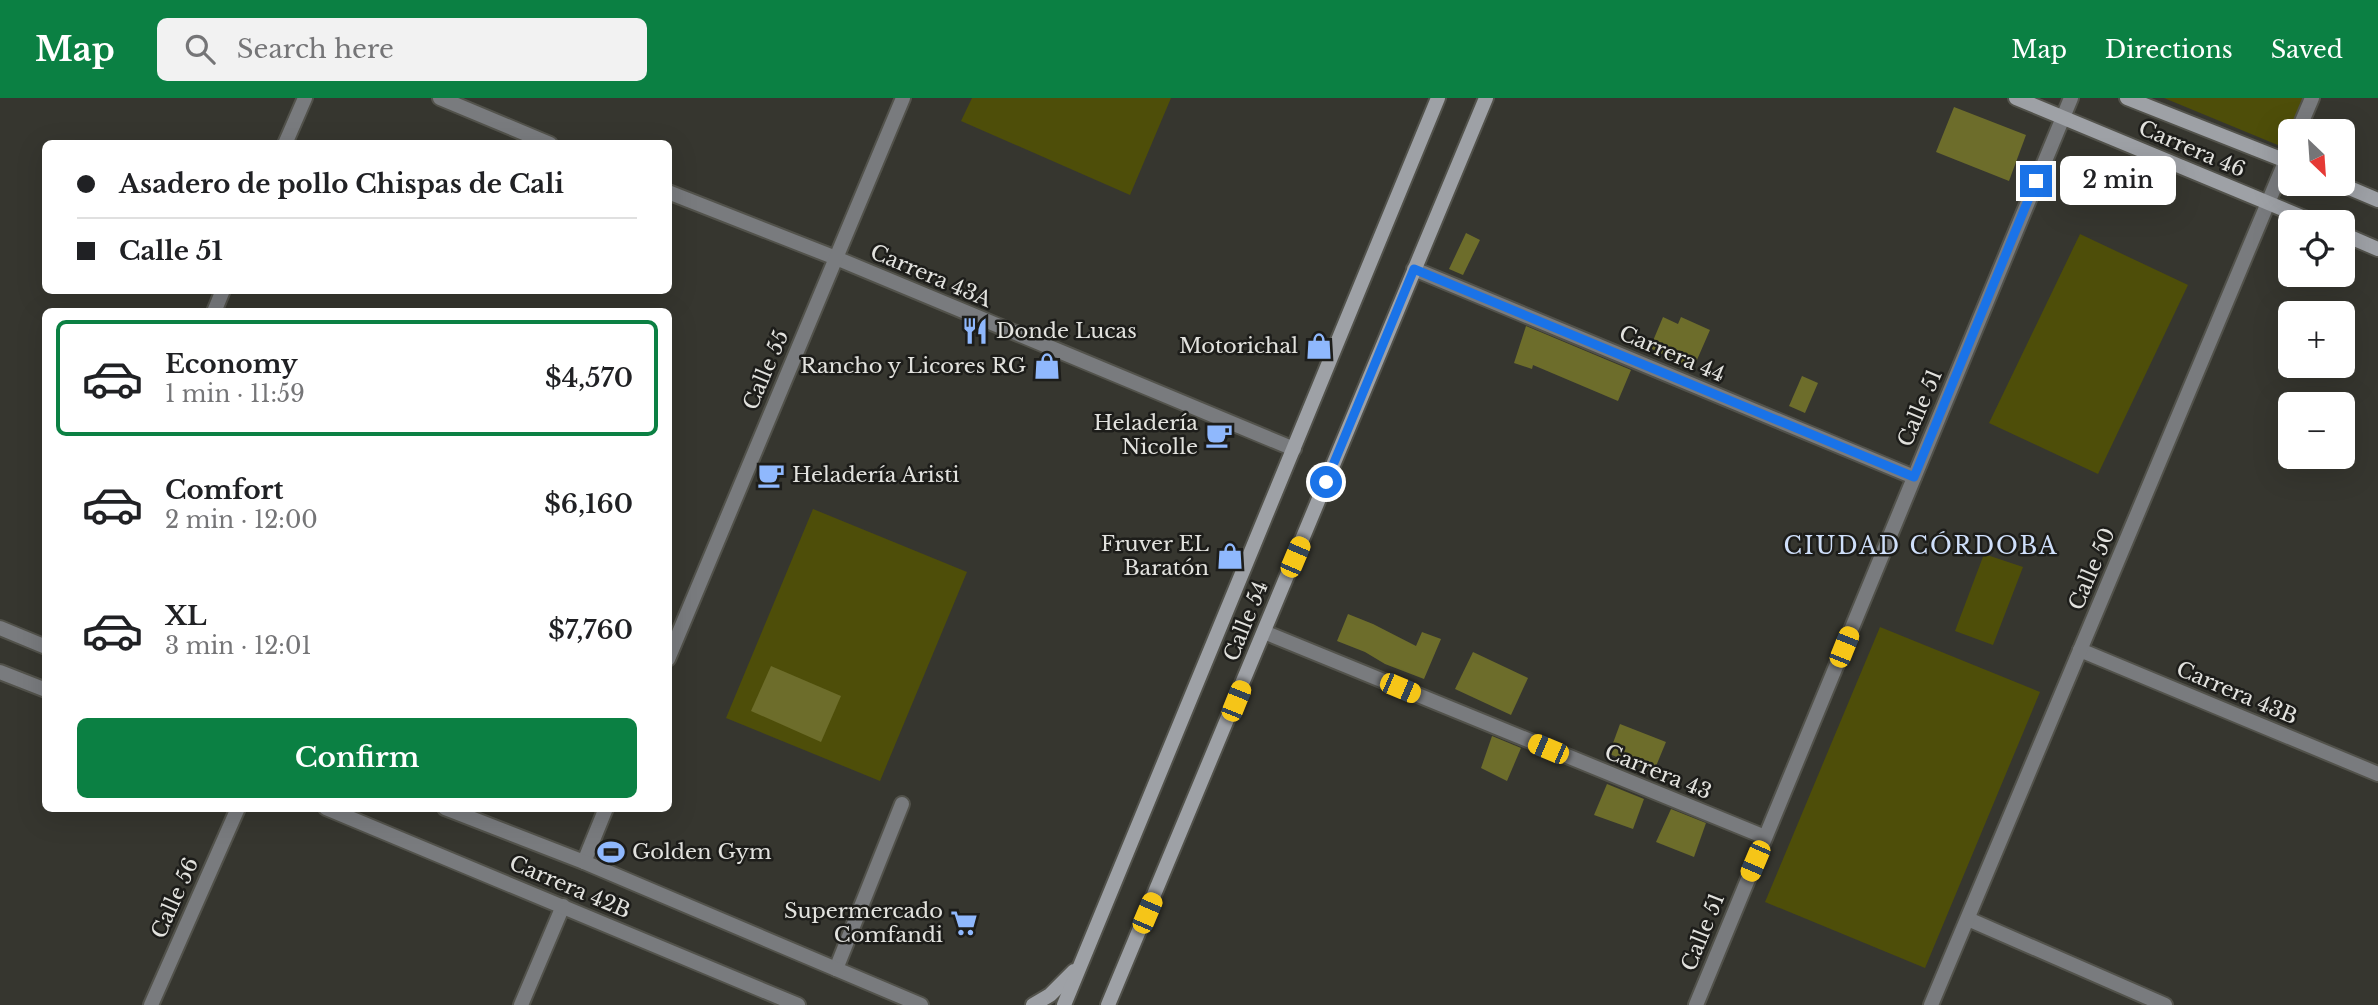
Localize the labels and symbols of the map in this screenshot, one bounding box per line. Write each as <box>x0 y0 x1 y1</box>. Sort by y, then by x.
street label: Carrera 46 <box>2135 115 2249 183</box>
north arrow <box>2278 119 2356 196</box>
callout: 2 min <box>2060 156 2176 206</box>
route end <box>2020 165 2052 197</box>
street label: Carrera 43A <box>866 239 996 314</box>
restaurant icon: Donde Lucas <box>960 316 990 346</box>
place label: Donde Lucas <box>996 318 1137 344</box>
street label: Carrera 44 <box>1615 320 1729 388</box>
street label: Calle 55 <box>738 326 794 414</box>
shop icon: Motorichal <box>1304 331 1334 361</box>
place label: Motorichal <box>1179 333 1298 359</box>
shop icon: Rancho y Licores RG <box>1032 351 1062 381</box>
place label: Rancho y Licores RG <box>800 353 1026 379</box>
street label: Calle 51 <box>1892 365 1948 451</box>
place label: Heladería Nicolle <box>1094 410 1198 460</box>
cafe icon: Heladería Nicolle <box>1204 420 1234 450</box>
cafe icon: Heladería Aristi <box>756 460 786 490</box>
place label: Heladería Aristi <box>792 462 959 488</box>
route start <box>1310 466 1342 498</box>
street label: Calle 50 <box>2063 524 2121 614</box>
place label: Fruver EL Baratón <box>1101 531 1209 581</box>
district label: CIUDAD CÓRDOBA <box>1783 531 2059 560</box>
car <box>1278 534 1313 580</box>
shop icon: Fruver EL Baratón <box>1215 541 1245 571</box>
street label: Calle 54 <box>1218 577 1274 665</box>
car <box>1827 624 1862 670</box>
street label: Carrera 43B <box>2173 656 2301 730</box>
car <box>1377 670 1424 706</box>
car <box>1219 678 1254 724</box>
car <box>1525 731 1572 767</box>
street label: Carrera 43 <box>1601 739 1715 805</box>
sports icon: Golden Gym <box>596 837 626 867</box>
car <box>1738 838 1773 884</box>
place label: Golden Gym <box>632 839 772 865</box>
street label: Carrera 42B <box>506 850 634 924</box>
street label: Calle 56 <box>146 854 204 942</box>
street label: Calle 51 <box>1676 889 1730 975</box>
car <box>1130 890 1165 936</box>
place label: Supermercado Comfandi <box>784 898 943 948</box>
supermarket icon: Supermercado Comfandi <box>949 908 979 938</box>

